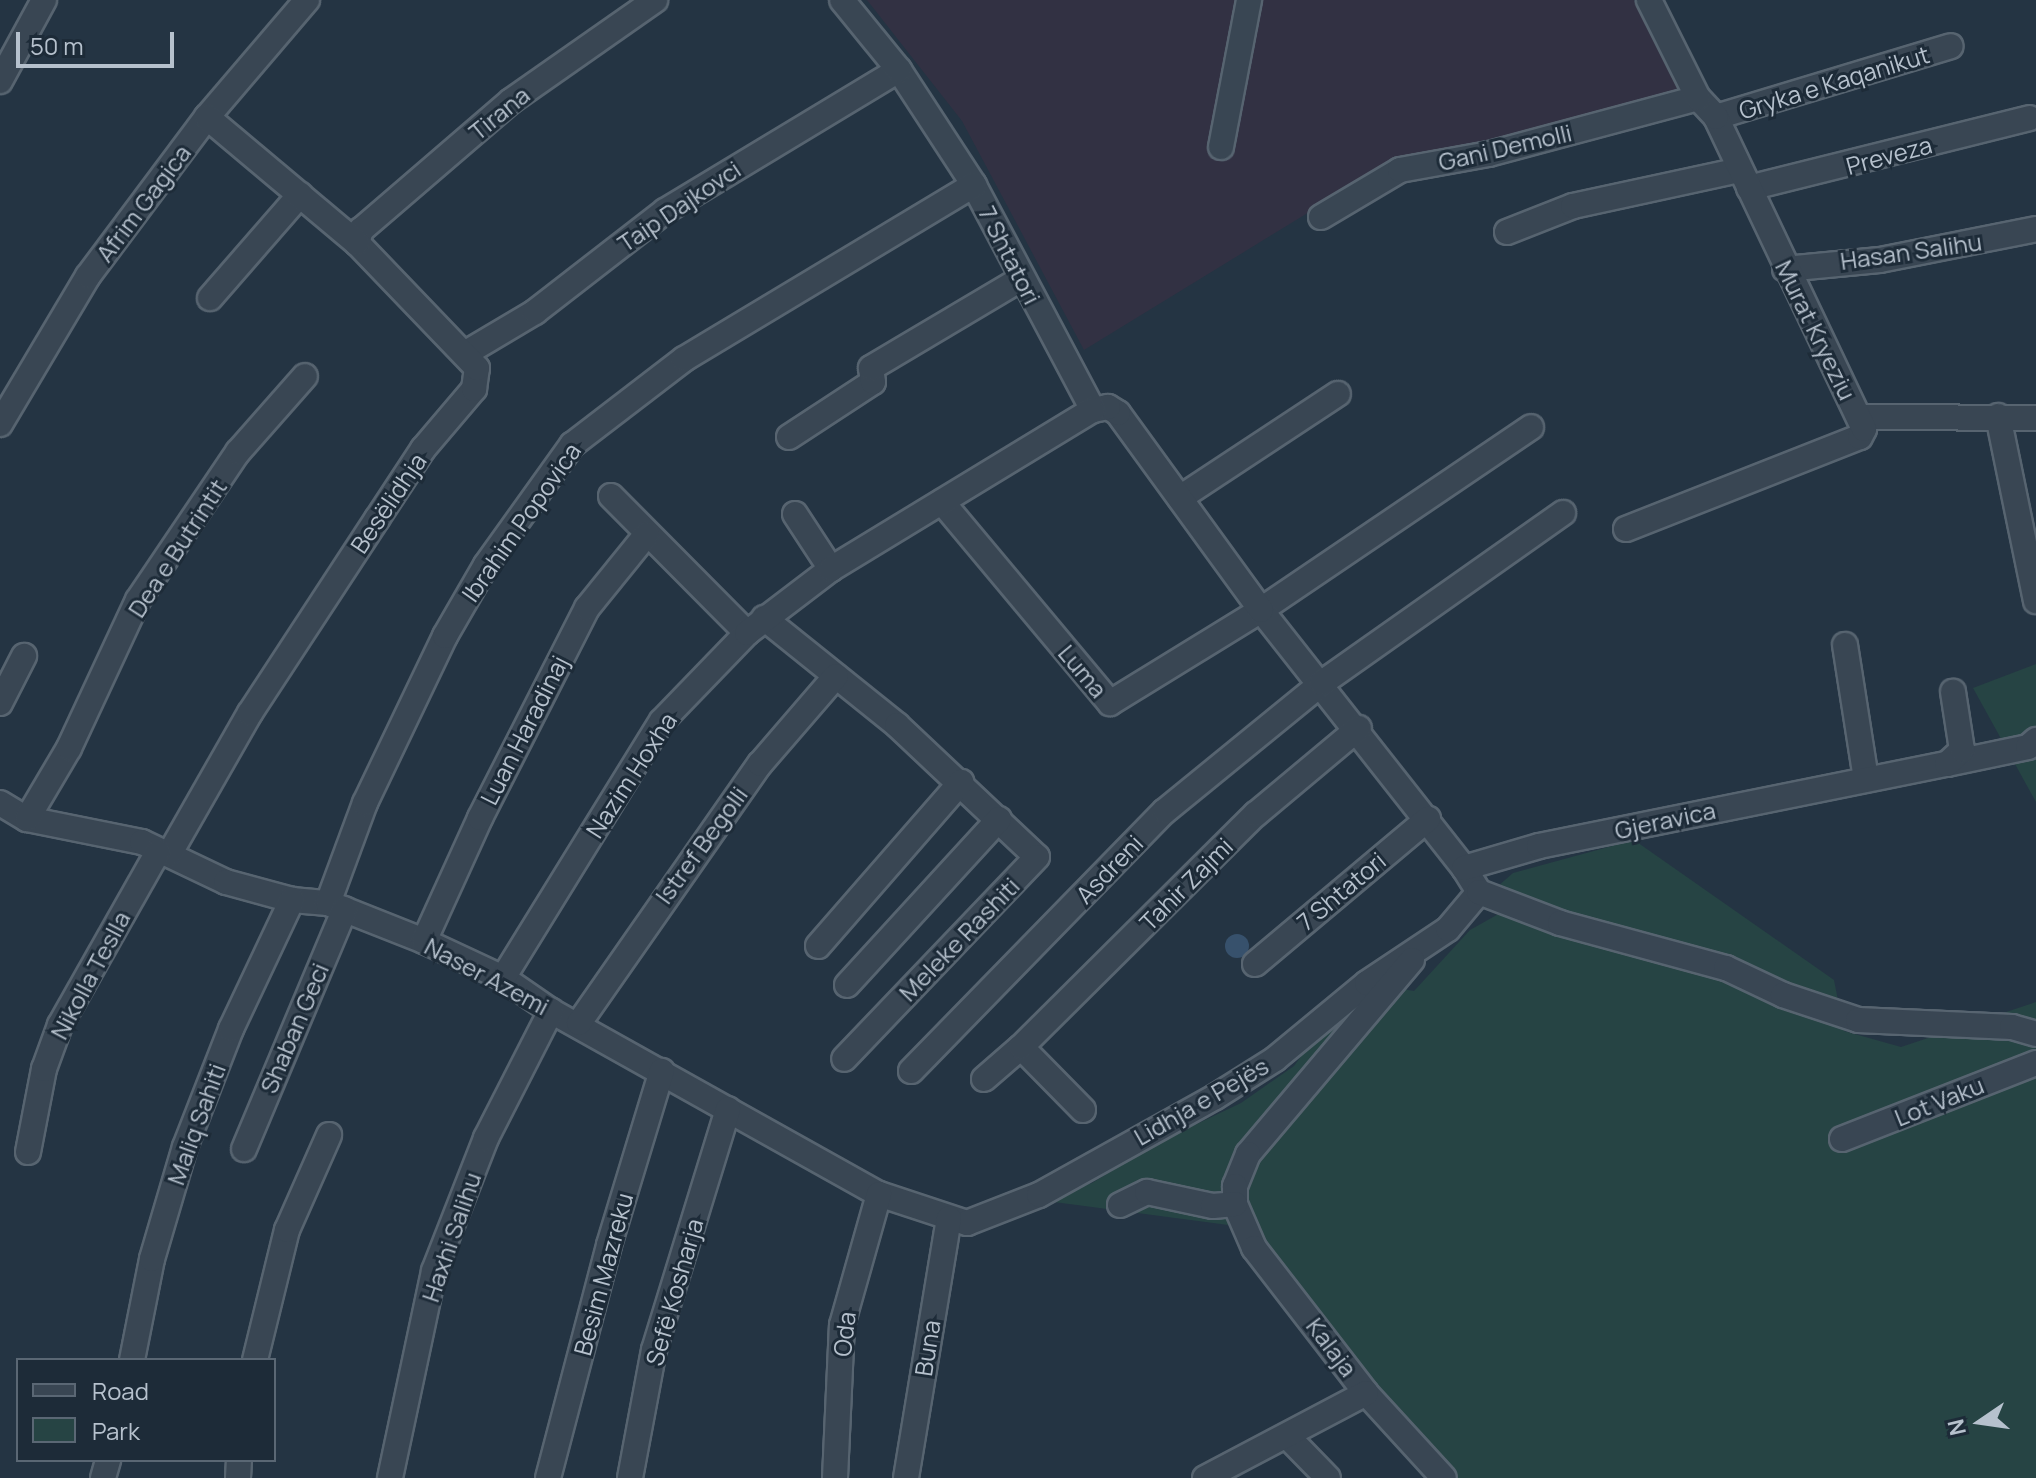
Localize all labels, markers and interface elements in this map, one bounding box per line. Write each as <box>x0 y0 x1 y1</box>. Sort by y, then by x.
scale bar <box>20 16 178 66</box>
text: 50 m <box>30 29 84 62</box>
street label: Gryka e Kaqanikut <box>1735 39 1933 125</box>
street label: Tirana <box>463 80 535 146</box>
street label: Gani Demolli <box>1436 118 1574 176</box>
street label: Preveza <box>1843 130 1935 180</box>
street label: Afrim Gagica <box>90 139 196 267</box>
street label: Taip Dajkovci <box>612 154 746 258</box>
street label: 7 Shtatori <box>973 201 1047 309</box>
street label: Hasan Salihu <box>1838 227 1984 275</box>
street label: Murat Kryeziu <box>1770 255 1862 405</box>
street label: Ibrahim Popovica <box>456 437 586 607</box>
street label: Besëlidhja <box>344 448 432 558</box>
street label: Dea e Butrintit <box>122 474 232 622</box>
street label: Luma <box>1053 639 1113 703</box>
street label: Luan Haradinaj <box>474 651 574 809</box>
street label: Nazim Hoxha <box>580 707 682 843</box>
street label: Istref Begolli <box>649 781 753 909</box>
street label: Gjeravica <box>1612 795 1718 845</box>
street label: Asdreni <box>1069 829 1149 909</box>
street label: Tahir Zajmi <box>1134 832 1238 936</box>
street label: 7 Shtatori <box>1291 846 1391 936</box>
street label: Meleke Rashiti <box>893 871 1025 1007</box>
street label: Nikolla Teslla <box>44 906 136 1044</box>
street label: Naser Azemi <box>420 931 554 1021</box>
street label: Shaban Geci <box>254 959 334 1097</box>
street label: Lidhja e Pejës <box>1129 1051 1273 1151</box>
street label: Maliq Sahiti <box>161 1059 231 1189</box>
street label: Lot Vaku <box>1890 1070 1988 1132</box>
street label: Haxhi Salihu <box>415 1169 487 1305</box>
street label: Besim Mazreku <box>567 1190 639 1358</box>
street label: Sefë Kosharja <box>639 1215 709 1369</box>
street label: Oda <box>827 1310 861 1358</box>
street label: Kalaja <box>1301 1312 1363 1382</box>
street label: Buna <box>908 1318 946 1378</box>
legend <box>16 1358 276 1462</box>
text: Road <box>92 1374 149 1407</box>
north arrow <box>1940 1382 2020 1462</box>
text: Park <box>92 1414 140 1447</box>
text: N <box>1940 1416 1973 1438</box>

